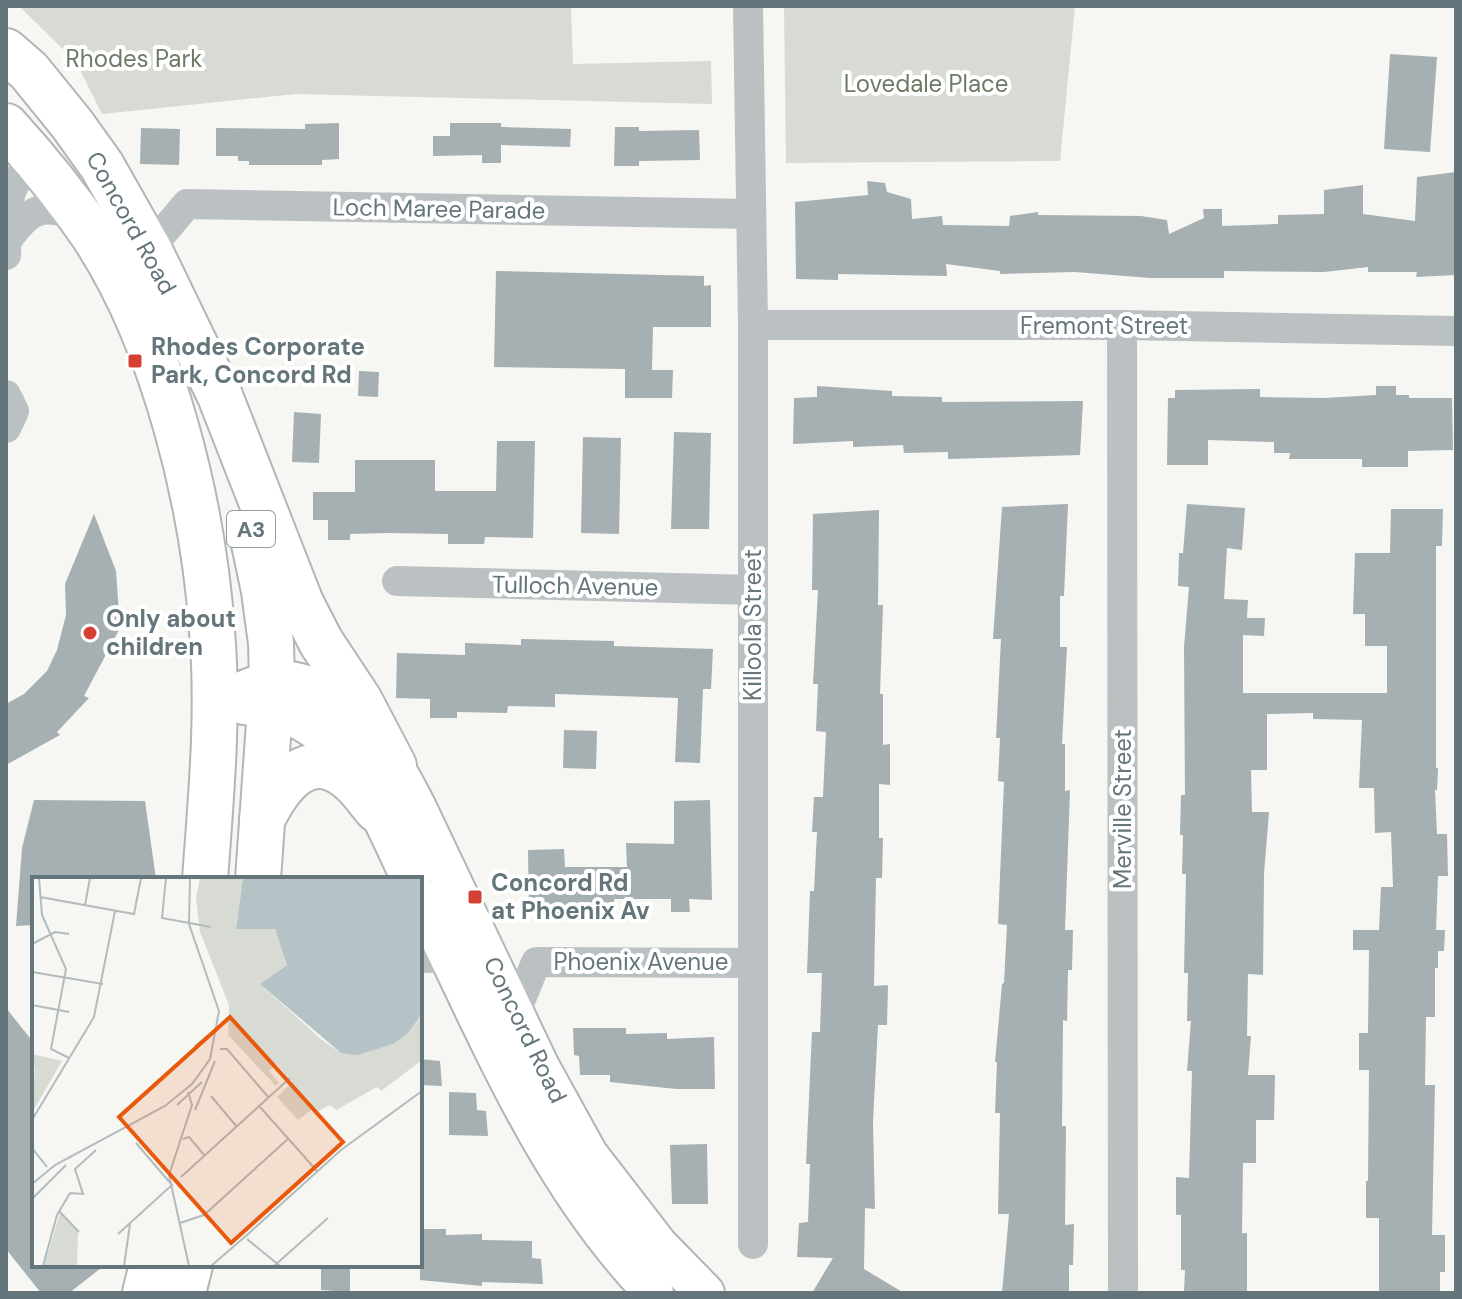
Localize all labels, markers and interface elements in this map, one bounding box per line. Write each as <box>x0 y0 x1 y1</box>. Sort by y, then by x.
park label: Rhodes Park <box>66 43 202 74</box>
park label: Lovedale Place <box>844 68 1008 99</box>
street label: Concord Road <box>79 146 184 300</box>
street label: Loch Maree Parade <box>332 191 546 226</box>
street label: Fremont Street <box>1020 310 1188 341</box>
place label: Rhodes Corporate Park, Concord Rd <box>151 331 365 390</box>
marker: Rhodes Corporate Park, Concord Rd <box>126 352 144 370</box>
road number: A3 <box>227 511 275 547</box>
street label: Killoola Street <box>737 549 768 701</box>
street label: Tulloch Avenue <box>492 569 658 602</box>
place label: Only about children <box>106 603 236 662</box>
marker: Only about children <box>81 624 99 642</box>
street label: Merville Street <box>1107 729 1138 889</box>
place label: Concord Rd at Phoenix Av <box>491 867 650 926</box>
inset map <box>32 877 422 1267</box>
marker: Concord Rd at Phoenix Av <box>466 888 484 906</box>
street label: Phoenix Avenue <box>554 946 728 977</box>
street label: Concord Road <box>477 952 574 1108</box>

